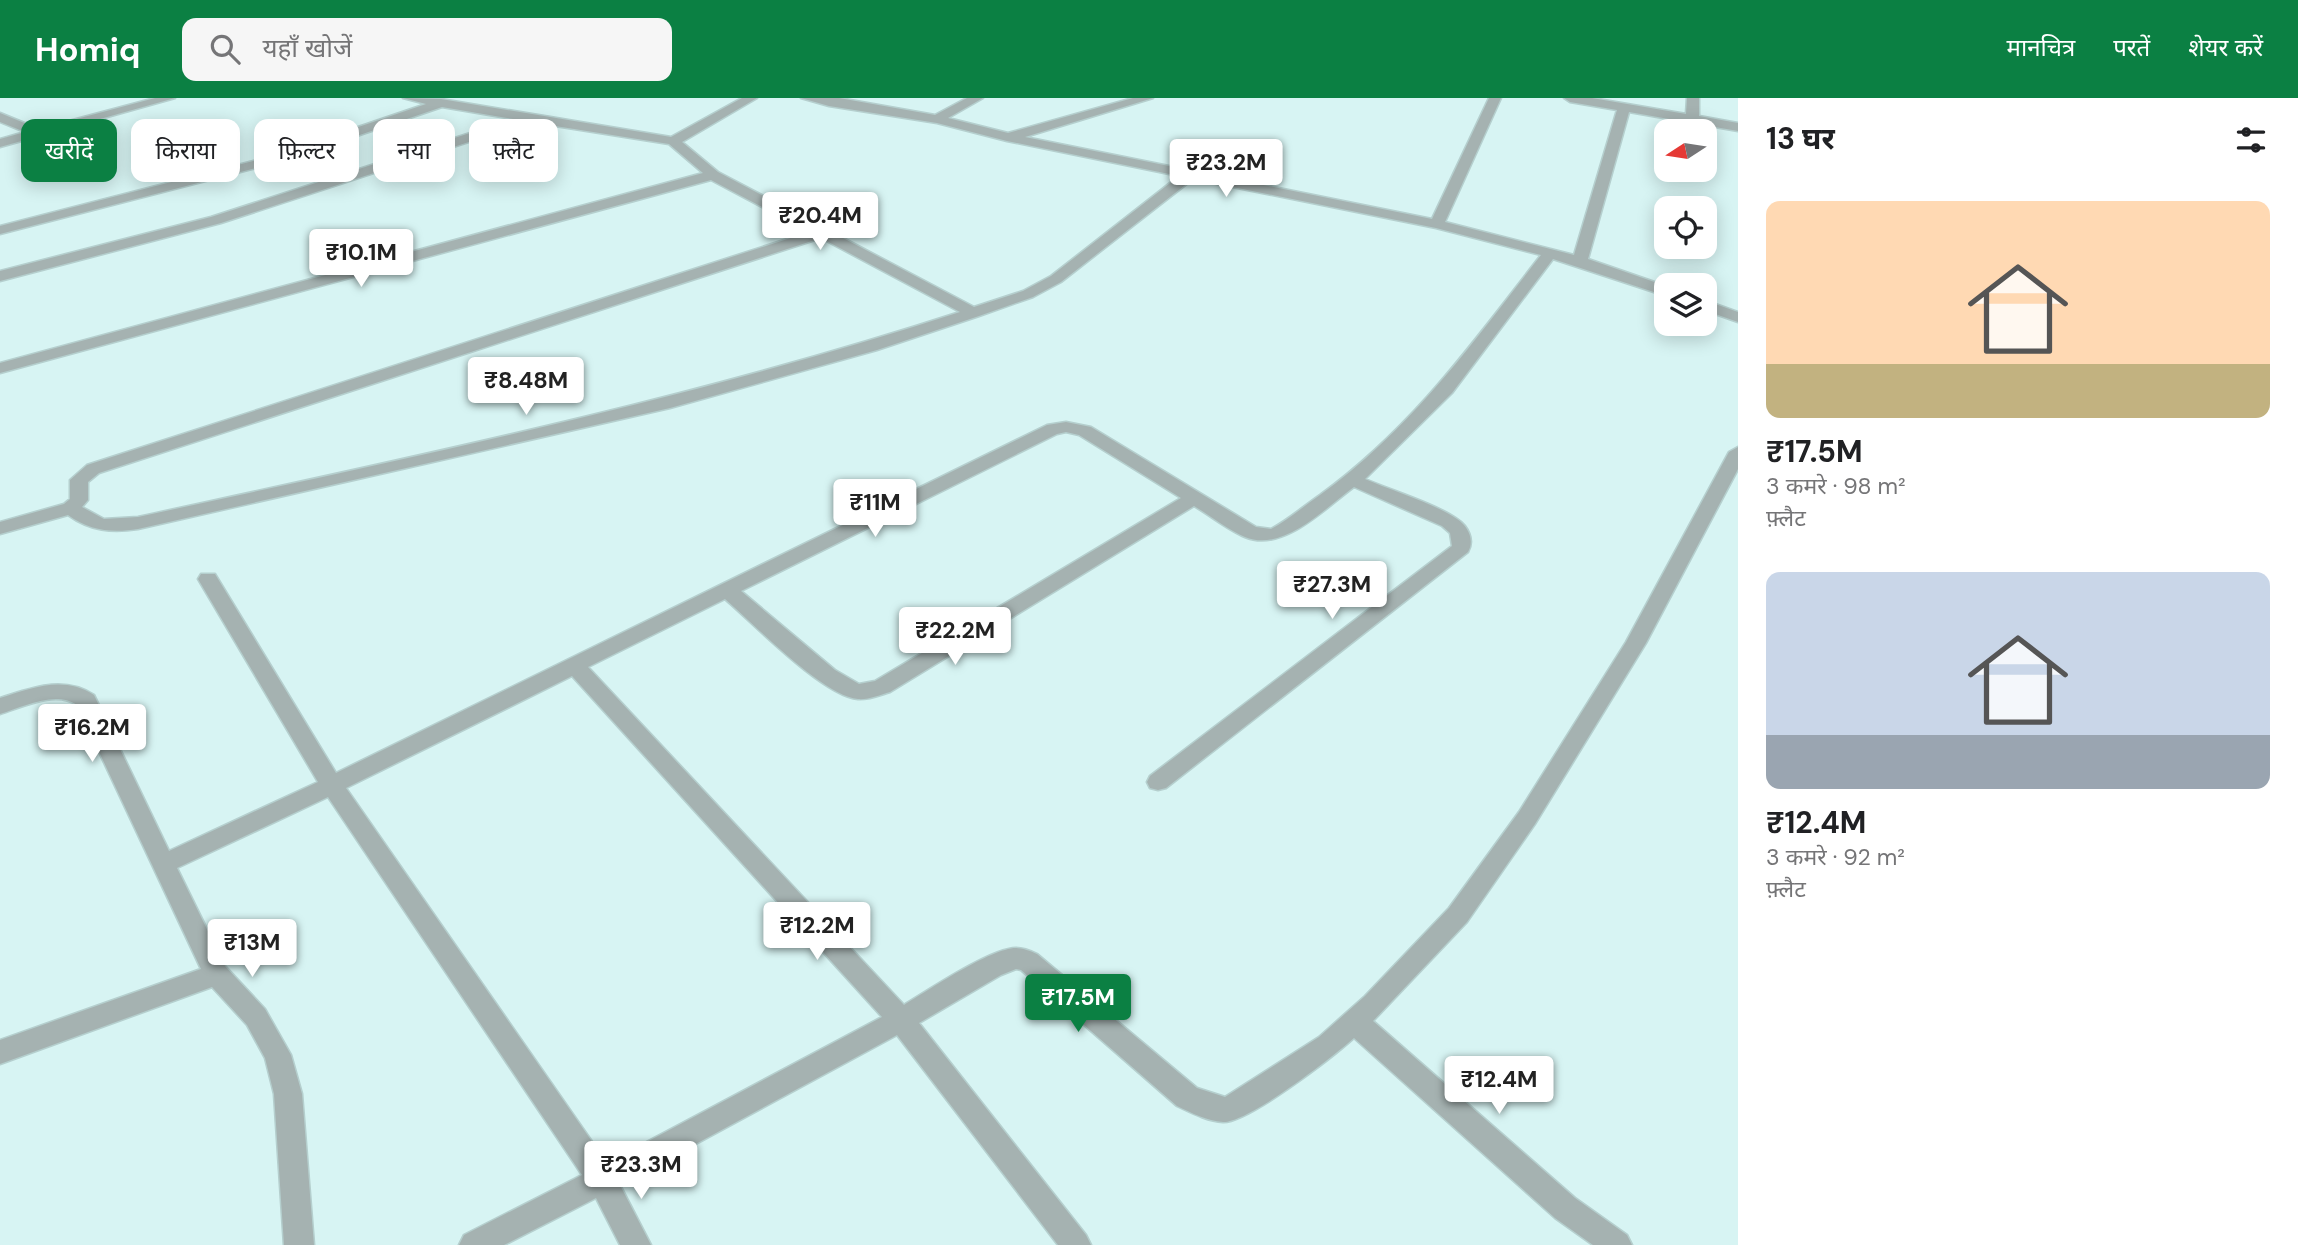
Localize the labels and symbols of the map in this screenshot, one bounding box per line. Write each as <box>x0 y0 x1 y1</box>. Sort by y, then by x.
north arrow <box>1654 119 1717 182</box>
pin: ₹23.2M <box>1169 140 1283 199</box>
pin: ₹20.4M <box>763 192 877 252</box>
pin: ₹10.1M <box>304 230 418 289</box>
pin: ₹8.48M <box>469 358 583 417</box>
pin: ₹11M <box>834 480 916 539</box>
pin: ₹27.3M <box>1275 561 1389 621</box>
pin: ₹22.2M <box>898 608 1012 667</box>
pin: ₹16.2M <box>35 704 149 764</box>
pin: ₹12.2M <box>760 902 874 962</box>
pin: ₹13M <box>211 920 293 979</box>
pin: ₹17.5M <box>1021 974 1135 1034</box>
pin: ₹12.4M <box>1442 1056 1556 1116</box>
pin: ₹23.3M <box>584 1142 698 1201</box>

